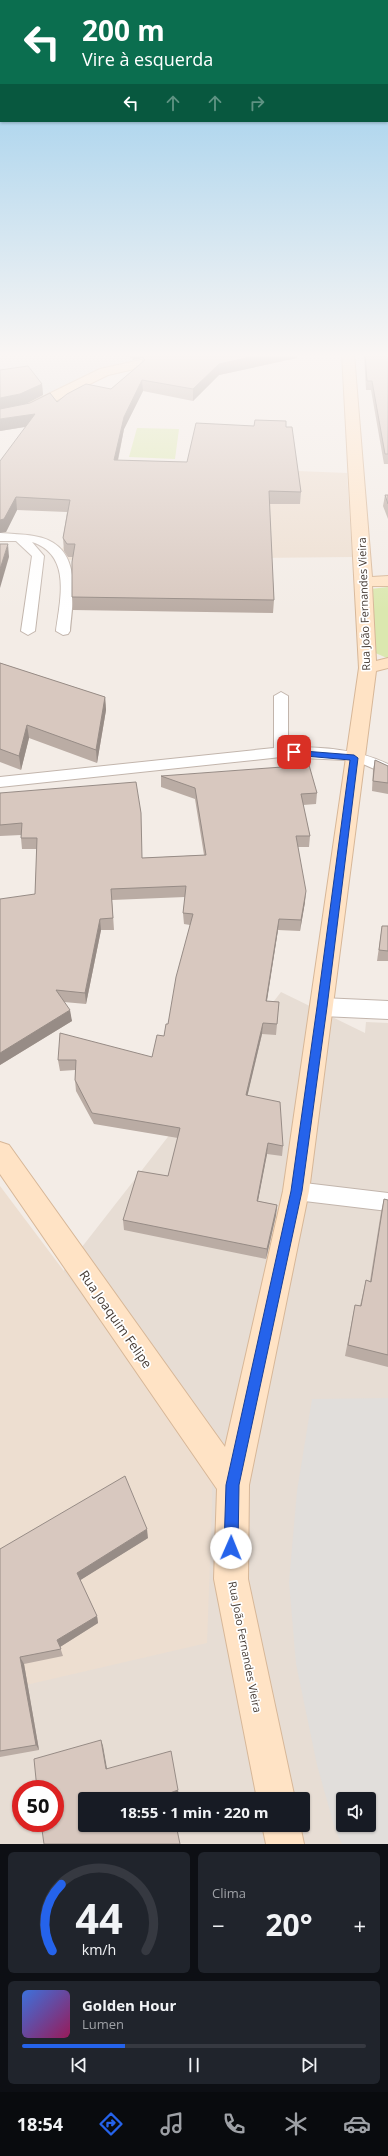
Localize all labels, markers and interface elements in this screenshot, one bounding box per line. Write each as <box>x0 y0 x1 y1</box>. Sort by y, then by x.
text: 200 m <box>82 11 165 49</box>
icon: left <box>16 16 68 68</box>
text: Vire à esquerda <box>82 47 213 71</box>
icon: left <box>120 92 142 114</box>
icon: ahead <box>162 92 184 114</box>
icon: ahead <box>204 92 226 114</box>
icon: right <box>246 92 268 114</box>
street label: Rua João Fernandes Vieira <box>354 537 373 671</box>
pin <box>277 735 311 769</box>
icon: arrive <box>283 741 305 763</box>
street label: Rua Joaquim Felipe <box>75 1266 157 1372</box>
position arrow <box>210 1527 252 1569</box>
street label: Rua João Fernandes Vieira <box>225 1580 266 1714</box>
speed limit sign: 50 <box>12 1780 64 1832</box>
map controls <box>336 1792 376 1832</box>
button: sound <box>336 1792 376 1832</box>
text: 18:55 · 1 min · 220 m <box>120 1802 268 1822</box>
text: Clima <box>212 1884 246 1902</box>
text: 44 <box>75 1889 123 1945</box>
text: 20° <box>265 1904 313 1945</box>
text: − <box>212 1910 225 1940</box>
text: + <box>353 1910 366 1940</box>
text: km/h <box>82 1939 116 1958</box>
text: Golden Hour <box>82 1995 176 2015</box>
text: Lumen <box>82 2015 124 2033</box>
icon: previous <box>68 2054 90 2076</box>
icon: pause <box>183 2054 205 2076</box>
icon: next <box>298 2054 320 2076</box>
icon: directions <box>97 2110 125 2138</box>
icon: music <box>158 2110 186 2138</box>
icon: phone <box>220 2110 248 2138</box>
icon: climate <box>282 2110 310 2138</box>
icon: car <box>343 2110 371 2138</box>
text: 18:54 <box>17 2112 63 2136</box>

